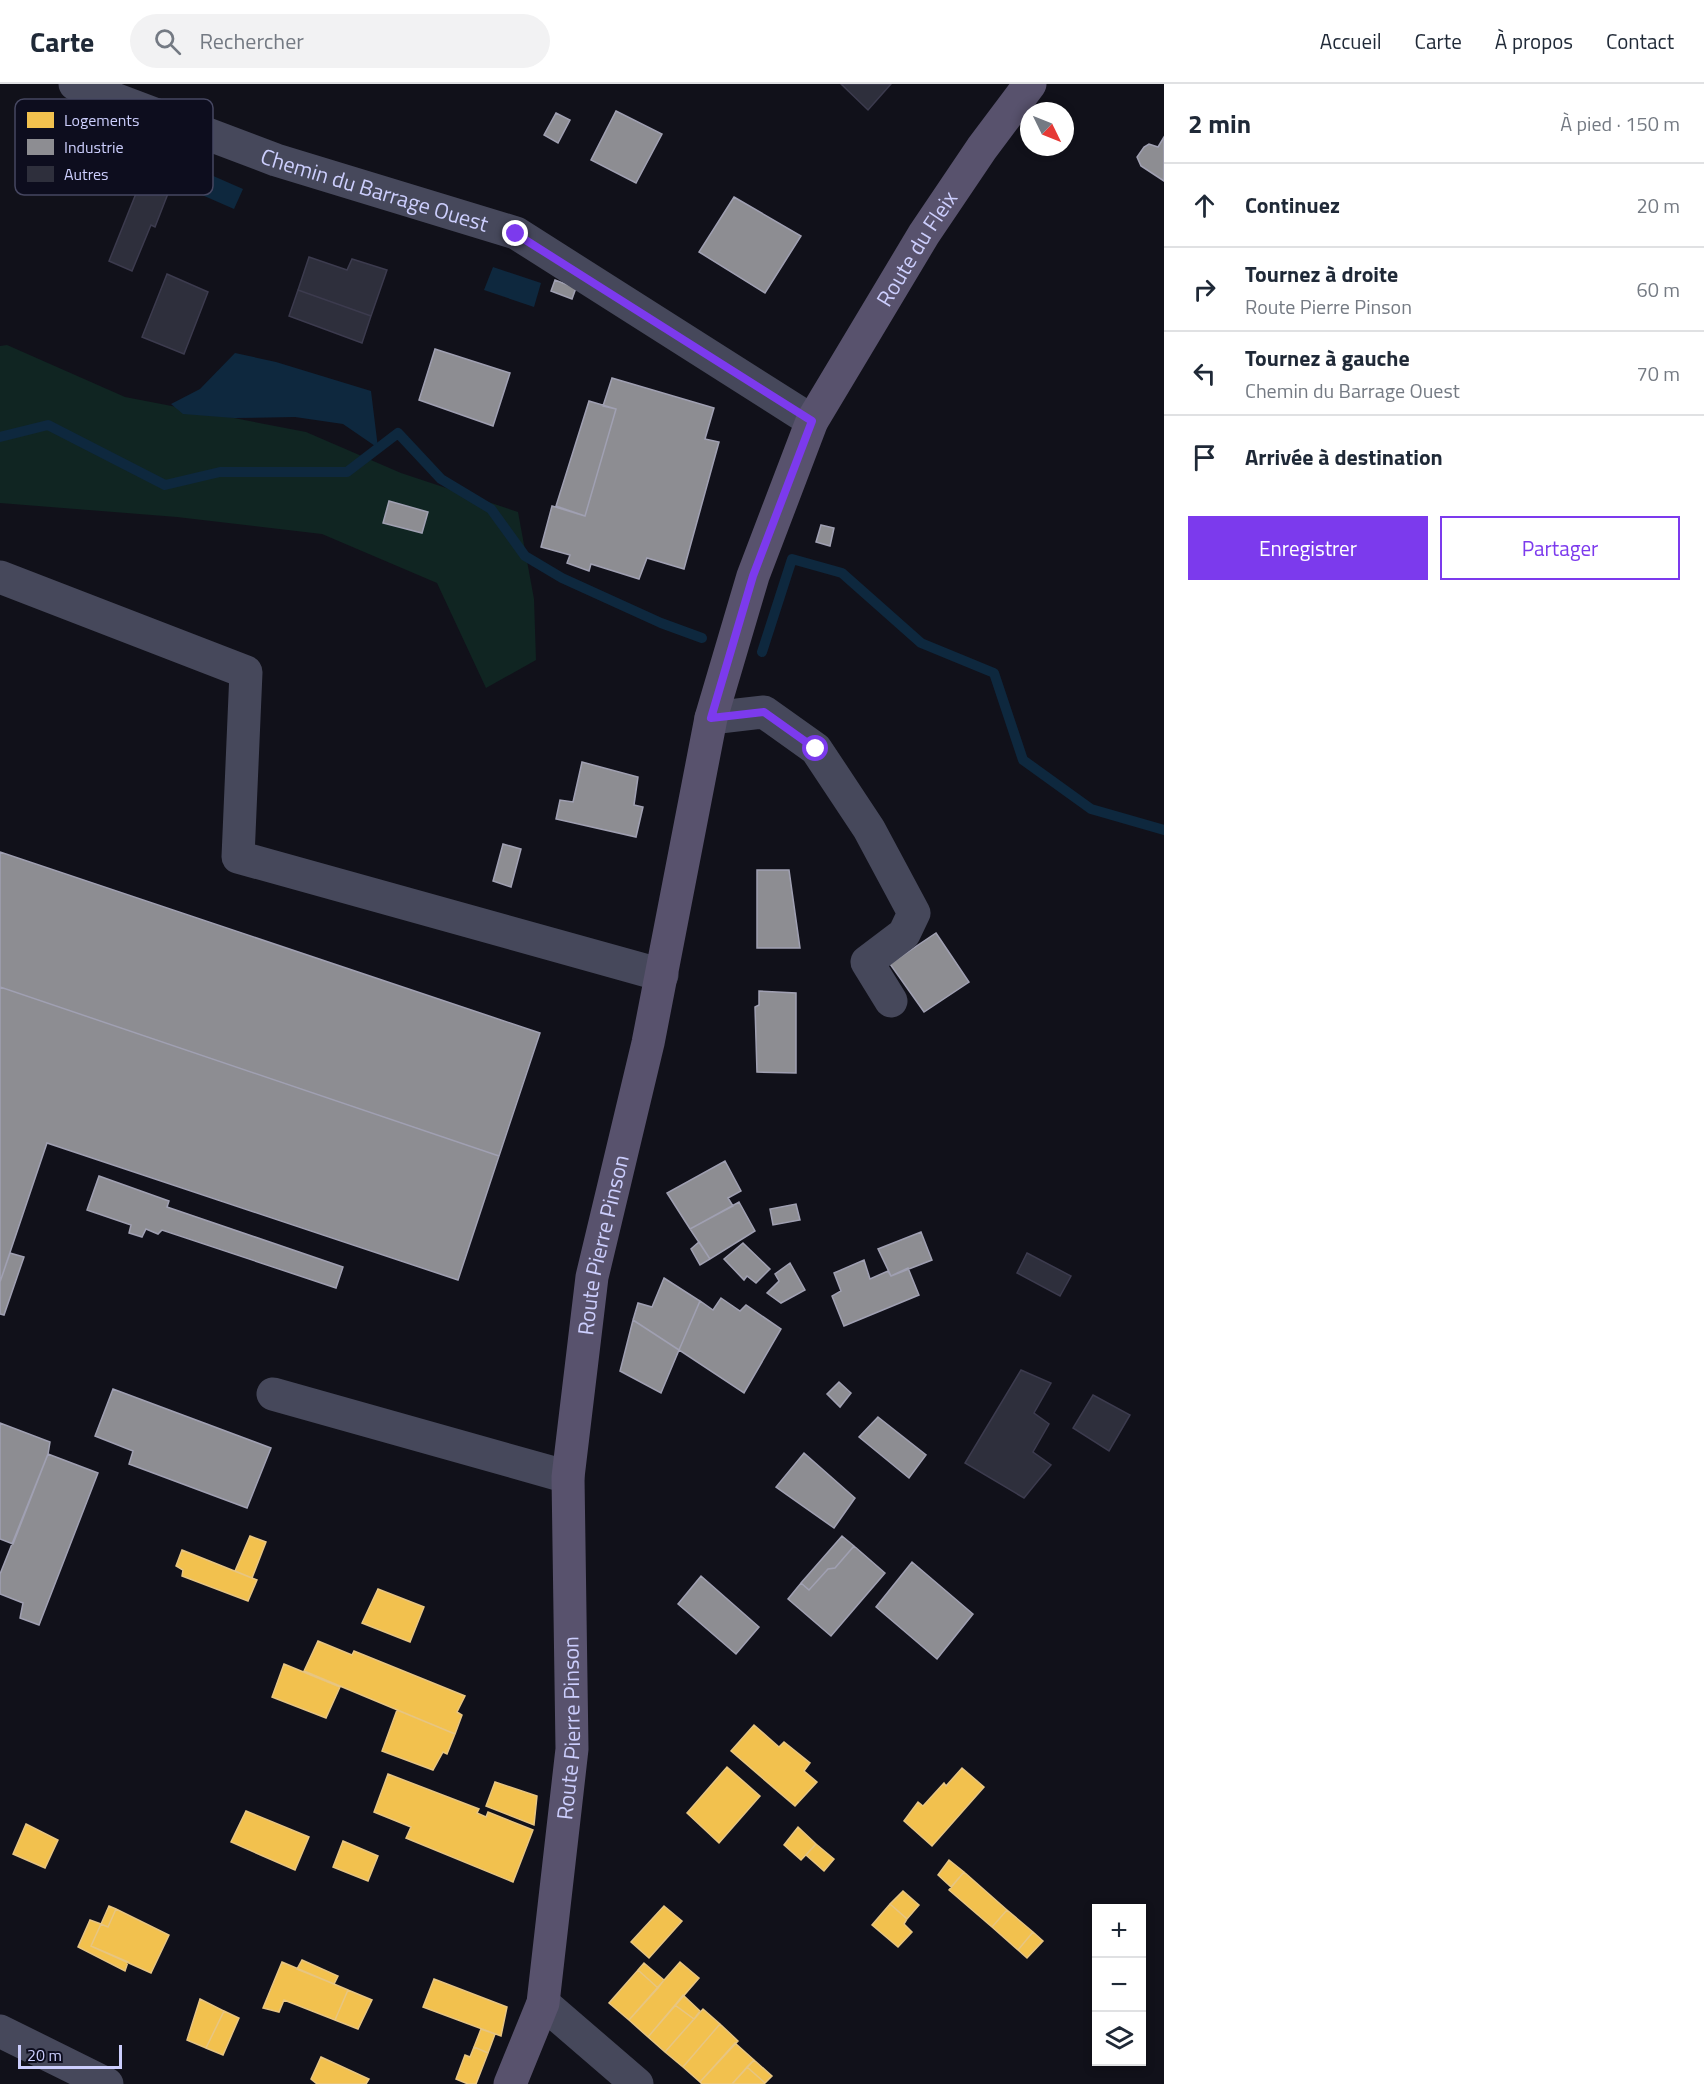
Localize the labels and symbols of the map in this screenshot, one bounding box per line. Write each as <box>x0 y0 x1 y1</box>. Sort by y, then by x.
legend <box>15 99 213 195</box>
north arrow <box>1020 102 1074 156</box>
text: Logements <box>64 108 139 132</box>
text: Industrie <box>64 135 124 159</box>
street label: Chemin du Barrage Ouest <box>256 139 493 241</box>
text: Autres <box>64 162 109 186</box>
street label: Route du Fleix <box>867 183 966 313</box>
route end <box>502 220 528 246</box>
route start <box>802 735 828 761</box>
street label: Route Pierre Pinson <box>568 1151 638 1337</box>
street label: Route Pierre Pinson <box>547 1636 589 1821</box>
scale bar <box>18 2042 122 2070</box>

